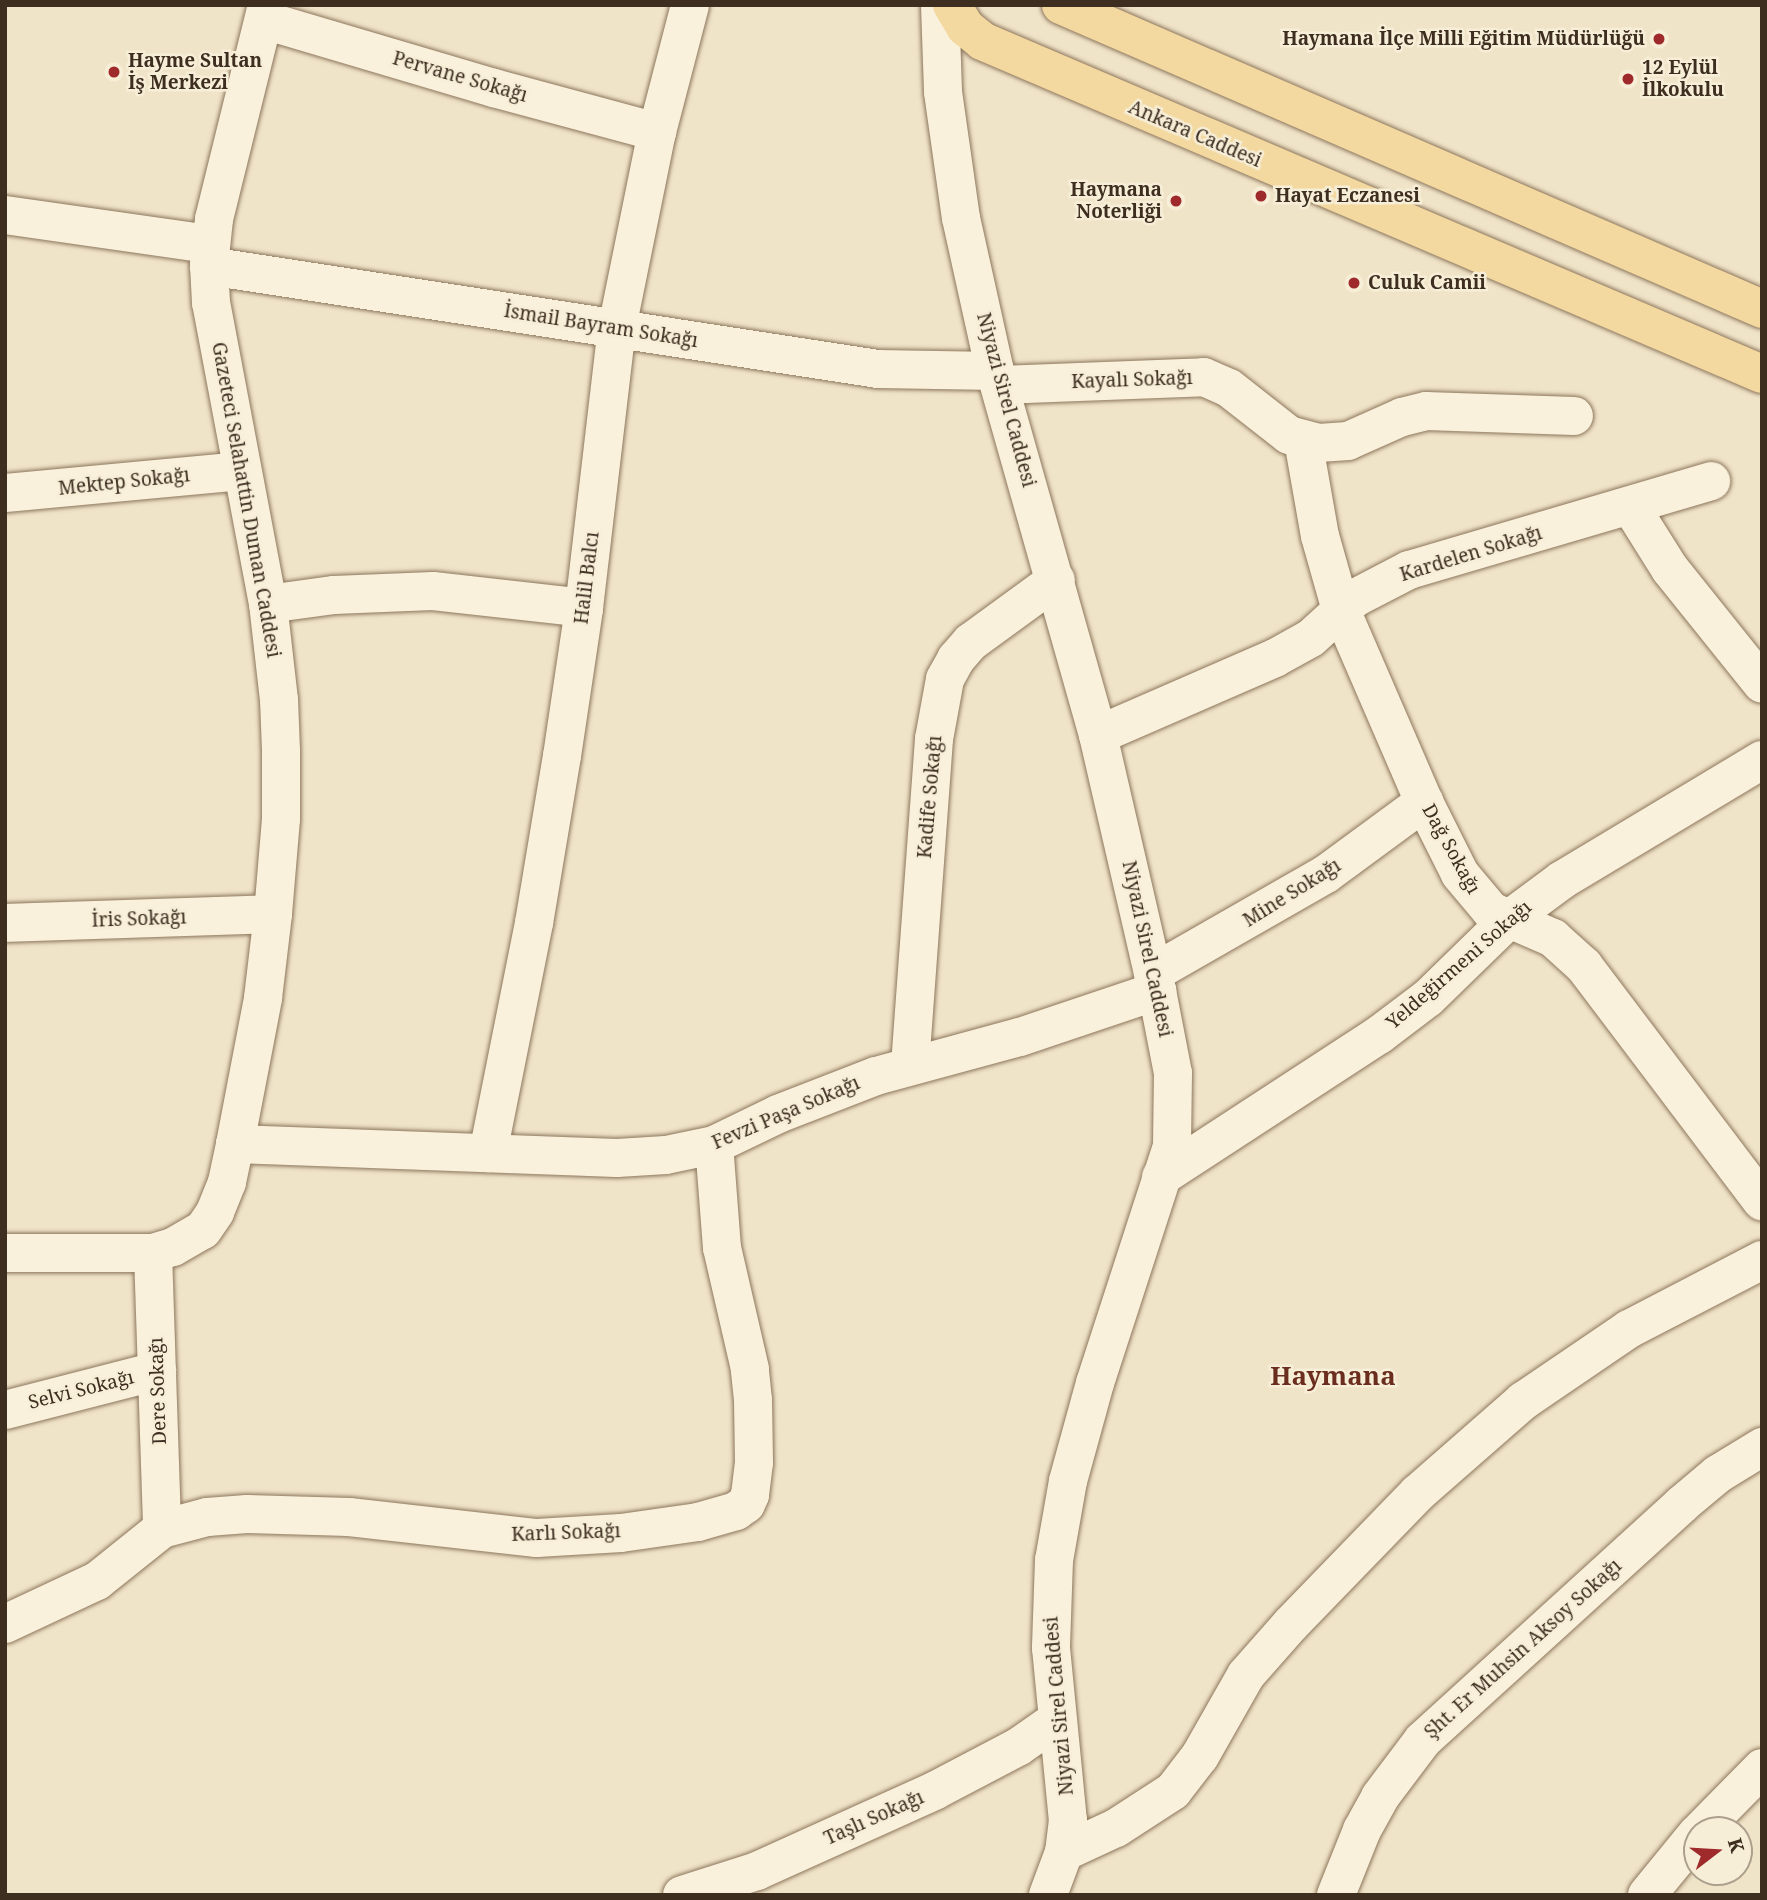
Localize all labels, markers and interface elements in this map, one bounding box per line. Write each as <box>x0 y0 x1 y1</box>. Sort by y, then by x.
place label: Haymana İlçe Milli Eğitim Müdürlüğü <box>1282 28 1645 50</box>
marker: Haymana İlçe Milli Eğitim Müdürlüğü <box>1651 31 1667 47</box>
street label: Pervane Sokağı <box>390 47 530 107</box>
place label: Hayme Sultan İş Merkezi <box>128 50 262 94</box>
place label: 12 Eylül İlkokulu <box>1642 57 1724 101</box>
marker: Hayme Sultan İş Merkezi <box>106 64 122 80</box>
marker: 12 Eylül İlkokulu <box>1620 71 1636 87</box>
street label: Ankara Caddesi <box>1125 96 1265 172</box>
place label: Haymana Noterliği <box>1070 179 1162 223</box>
place label: Hayat Eczanesi <box>1275 185 1420 207</box>
marker: Hayat Eczanesi <box>1253 188 1269 204</box>
marker: Haymana Noterliği <box>1168 193 1184 209</box>
place label: Culuk Camii <box>1368 272 1486 294</box>
marker: Culuk Camii <box>1346 275 1362 291</box>
street label: İsmail Bayram Sokağı <box>502 299 700 353</box>
street label: Niyazi Sirel Caddesi <box>972 310 1040 490</box>
street label: Gazeteci Selahattin Duman Caddesi <box>207 340 285 660</box>
street label: Kayalı Sokağı <box>1071 366 1193 394</box>
street label: Mektep Sokağı <box>57 464 191 500</box>
street label: Kardelen Sokağı <box>1397 522 1545 586</box>
street label: Halil Balcı <box>570 530 604 626</box>
street label: Kadife Sokağı <box>913 735 947 859</box>
street label: Dağ Sokağı <box>1417 800 1485 898</box>
street label: Mine Sokağı <box>1239 854 1345 932</box>
street label: Niyazi Sirel Caddesi <box>1117 859 1177 1039</box>
street label: Yeldeğirmeni Sokağı <box>1382 896 1536 1034</box>
street label: İris Sokağı <box>91 906 187 932</box>
street label: Fevzi Paşa Sokağı <box>709 1072 863 1154</box>
street label: Dere Sokağı <box>145 1337 171 1445</box>
district label: Haymana <box>1270 1360 1396 1392</box>
street label: Selvi Sokağı <box>26 1366 136 1414</box>
street label: Karlı Sokağı <box>511 1520 621 1546</box>
street label: Şht. Er Muhsin Aksoy Sokağı <box>1420 1555 1626 1743</box>
street label: Niyazi Sirel Caddesi <box>1040 1616 1078 1796</box>
street label: Taşlı Sokağı <box>821 1786 927 1850</box>
north arrow <box>1683 1816 1753 1886</box>
text: K <box>1722 1835 1751 1856</box>

